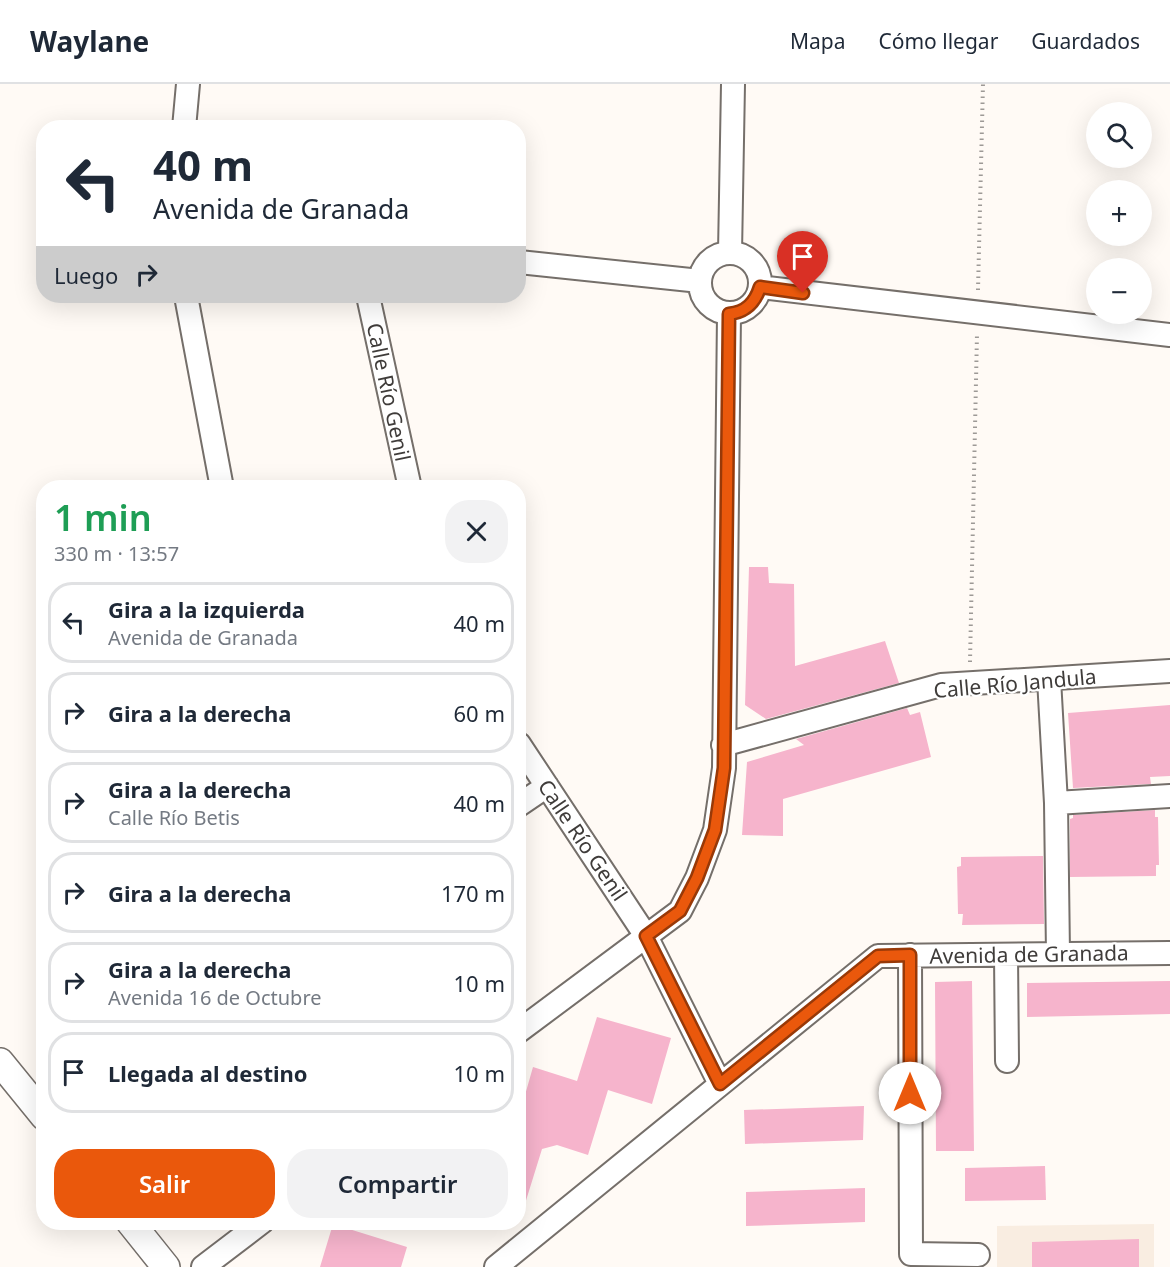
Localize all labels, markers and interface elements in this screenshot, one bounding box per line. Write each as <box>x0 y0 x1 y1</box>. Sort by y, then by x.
text: Waylane <box>30 22 149 60</box>
text: Mapa <box>790 27 845 55</box>
text: Cómo llegar <box>878 27 998 55</box>
text: Guardados <box>1031 27 1140 55</box>
map controls <box>1086 102 1152 324</box>
button: search <box>1086 102 1152 168</box>
text: 40 m <box>153 136 253 193</box>
icon: left <box>54 144 132 222</box>
button: + <box>1086 180 1152 246</box>
text: Avenida de Granada <box>153 190 409 227</box>
pin <box>777 231 828 293</box>
icon: arrive <box>786 240 819 273</box>
icon: right <box>130 258 163 291</box>
button: − <box>1086 258 1152 324</box>
text: Luego <box>54 260 118 290</box>
street label: Calle Río Genil <box>361 320 417 464</box>
text: 1 min <box>54 493 152 542</box>
button: close <box>445 500 508 563</box>
text: 330 m · 13:57 <box>54 540 179 567</box>
text: Gira a la izquierda <box>108 594 305 624</box>
icon: left <box>57 606 90 639</box>
text: 40 m <box>454 608 505 638</box>
text: Avenida de Granada <box>108 624 298 651</box>
street label: Calle Río Jandula <box>932 662 1098 704</box>
icon: right <box>57 696 90 729</box>
text: Gira a la derecha <box>108 698 292 728</box>
text: 60 m <box>454 698 505 728</box>
text: Gira a la derecha <box>108 774 292 804</box>
street label: Calle Río Genil <box>532 774 634 906</box>
icon: right <box>57 786 90 819</box>
text: 40 m <box>454 788 505 818</box>
text: Calle Río Betis <box>108 804 240 831</box>
icon: right <box>57 876 90 909</box>
text: Gira a la derecha <box>108 878 292 908</box>
text: 170 m <box>441 878 505 908</box>
street label: Avenida de Granada <box>929 938 1129 970</box>
text: Gira a la derecha <box>108 954 292 984</box>
icon: right <box>57 966 90 999</box>
text: 10 m <box>454 968 505 998</box>
text: Avenida 16 de Octubre <box>108 984 322 1011</box>
icon: arrive <box>57 1056 90 1089</box>
text: Llegada al destino <box>108 1058 308 1088</box>
text: 10 m <box>454 1058 505 1088</box>
position arrow <box>878 1061 942 1125</box>
button: Salir <box>54 1149 275 1218</box>
button: Compartir <box>287 1149 508 1218</box>

